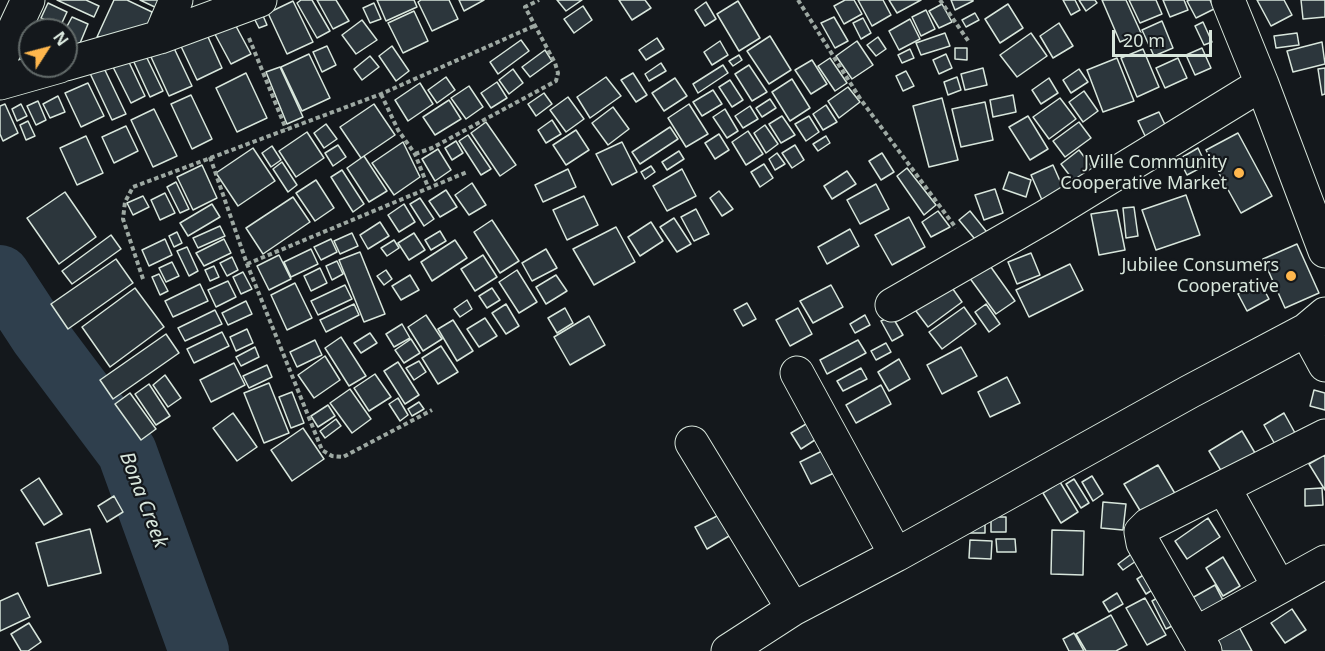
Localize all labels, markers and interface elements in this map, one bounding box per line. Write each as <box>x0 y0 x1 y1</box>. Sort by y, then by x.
north arrow <box>18 18 78 78</box>
scale bar <box>1115 18 1216 56</box>
text: N <box>48 27 74 50</box>
text: 20 m <box>1123 28 1165 52</box>
place label: JVille Community Cooperative Market <box>1060 152 1227 195</box>
marker: JVille Community Cooperative Market <box>1232 166 1246 180</box>
place label: Jubilee Consumers Cooperative <box>1121 255 1279 298</box>
marker: Jubilee Consumers Cooperative <box>1284 269 1298 283</box>
water label: Bona Creek <box>114 449 172 551</box>

